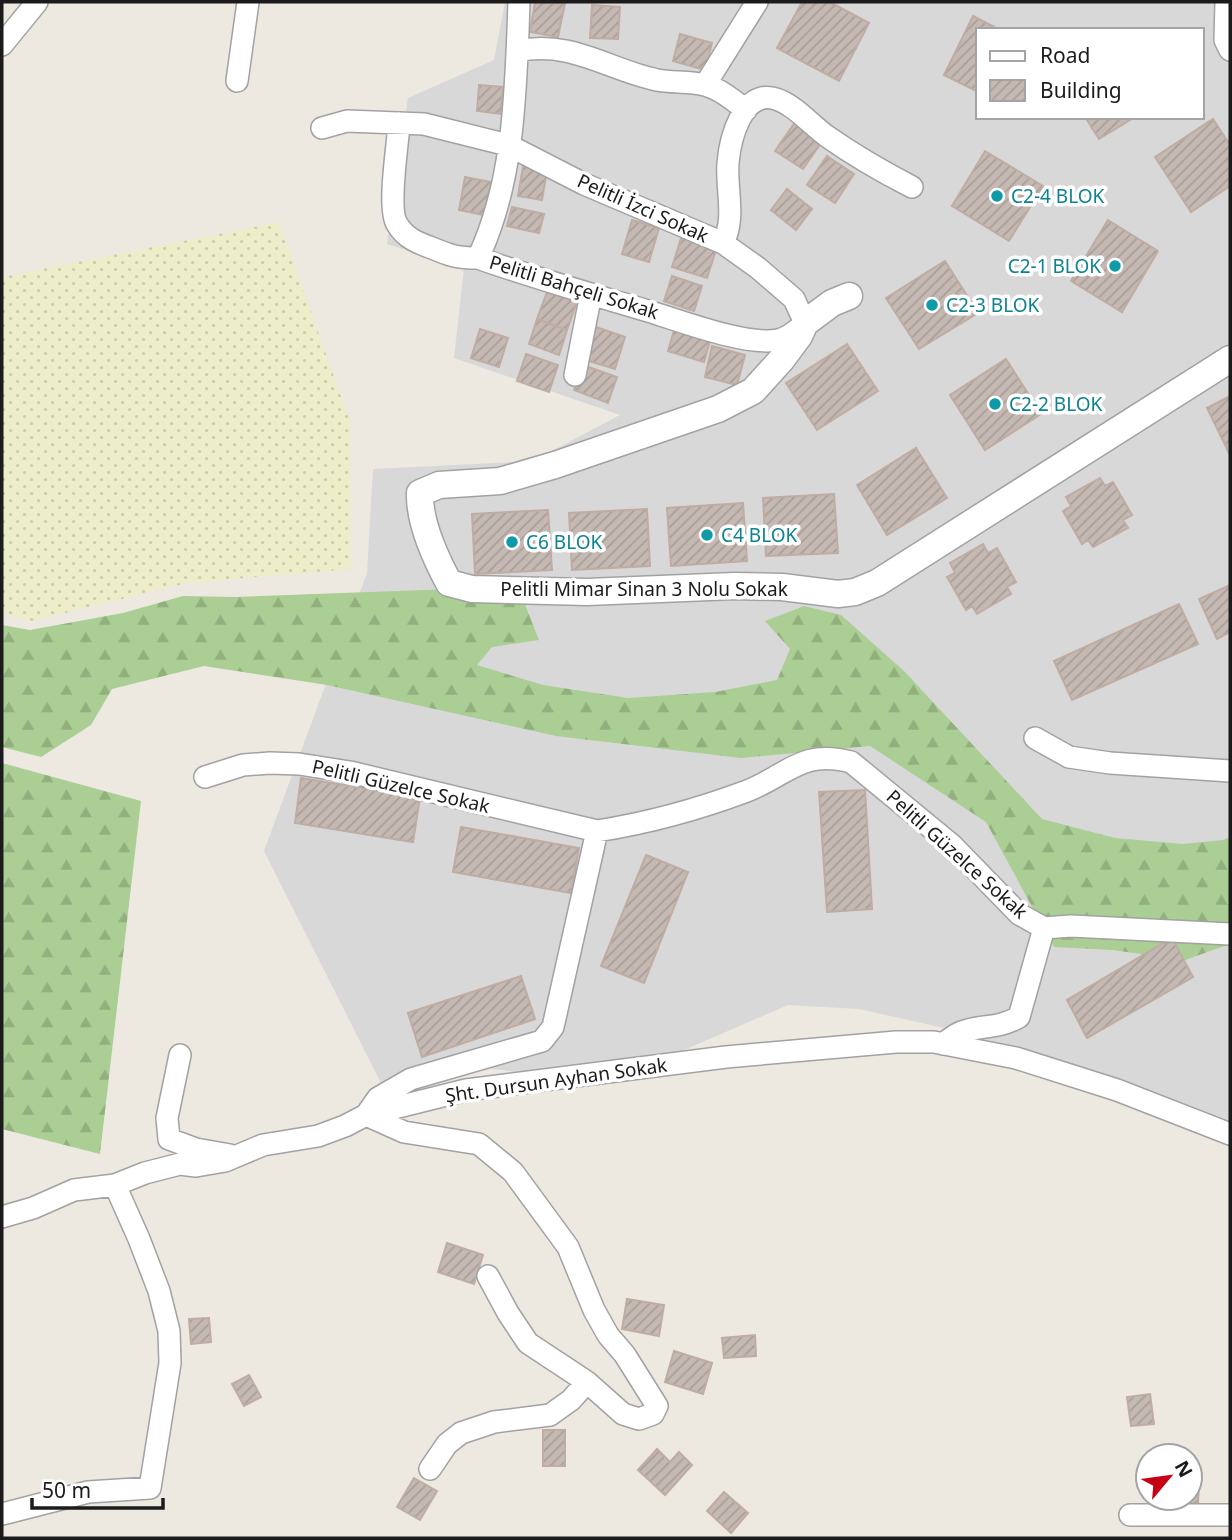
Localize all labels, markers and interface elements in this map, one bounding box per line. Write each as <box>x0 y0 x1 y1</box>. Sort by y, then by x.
legend <box>976 28 1204 119</box>
text: Road <box>1040 41 1090 69</box>
text: Building <box>1040 76 1122 104</box>
street label: Pelitli İzci Sokak <box>573 167 713 249</box>
place label: C2-4 BLOK <box>1011 183 1105 209</box>
marker: C2-4 BLOK <box>989 188 1005 204</box>
street label: Pelitli Bahçeli Sokak <box>486 249 662 325</box>
place label: C2-1 BLOK <box>1008 253 1101 279</box>
marker: C2-1 BLOK <box>1107 258 1123 274</box>
place label: C2-3 BLOK <box>946 292 1040 318</box>
marker: C2-3 BLOK <box>924 297 940 313</box>
place label: C2-2 BLOK <box>1009 391 1103 417</box>
marker: C2-2 BLOK <box>987 396 1003 412</box>
place label: C4 BLOK <box>721 522 798 548</box>
marker: C4 BLOK <box>699 527 715 543</box>
place label: C6 BLOK <box>526 529 603 555</box>
marker: C6 BLOK <box>504 534 520 550</box>
street label: Pelitli Mimar Sinan 3 Nolu Sokak <box>500 576 788 602</box>
street label: Pelitli Güzelce Sokak <box>310 753 492 819</box>
street label: Pelitli Güzelce Sokak <box>881 784 1033 924</box>
street label: Şht. Dursun Ayhan Sokak <box>443 1052 669 1108</box>
north arrow <box>1134 1442 1204 1512</box>
text: N <box>1169 1456 1199 1482</box>
scale bar <box>32 1466 163 1510</box>
text: 50 m <box>42 1476 91 1504</box>

